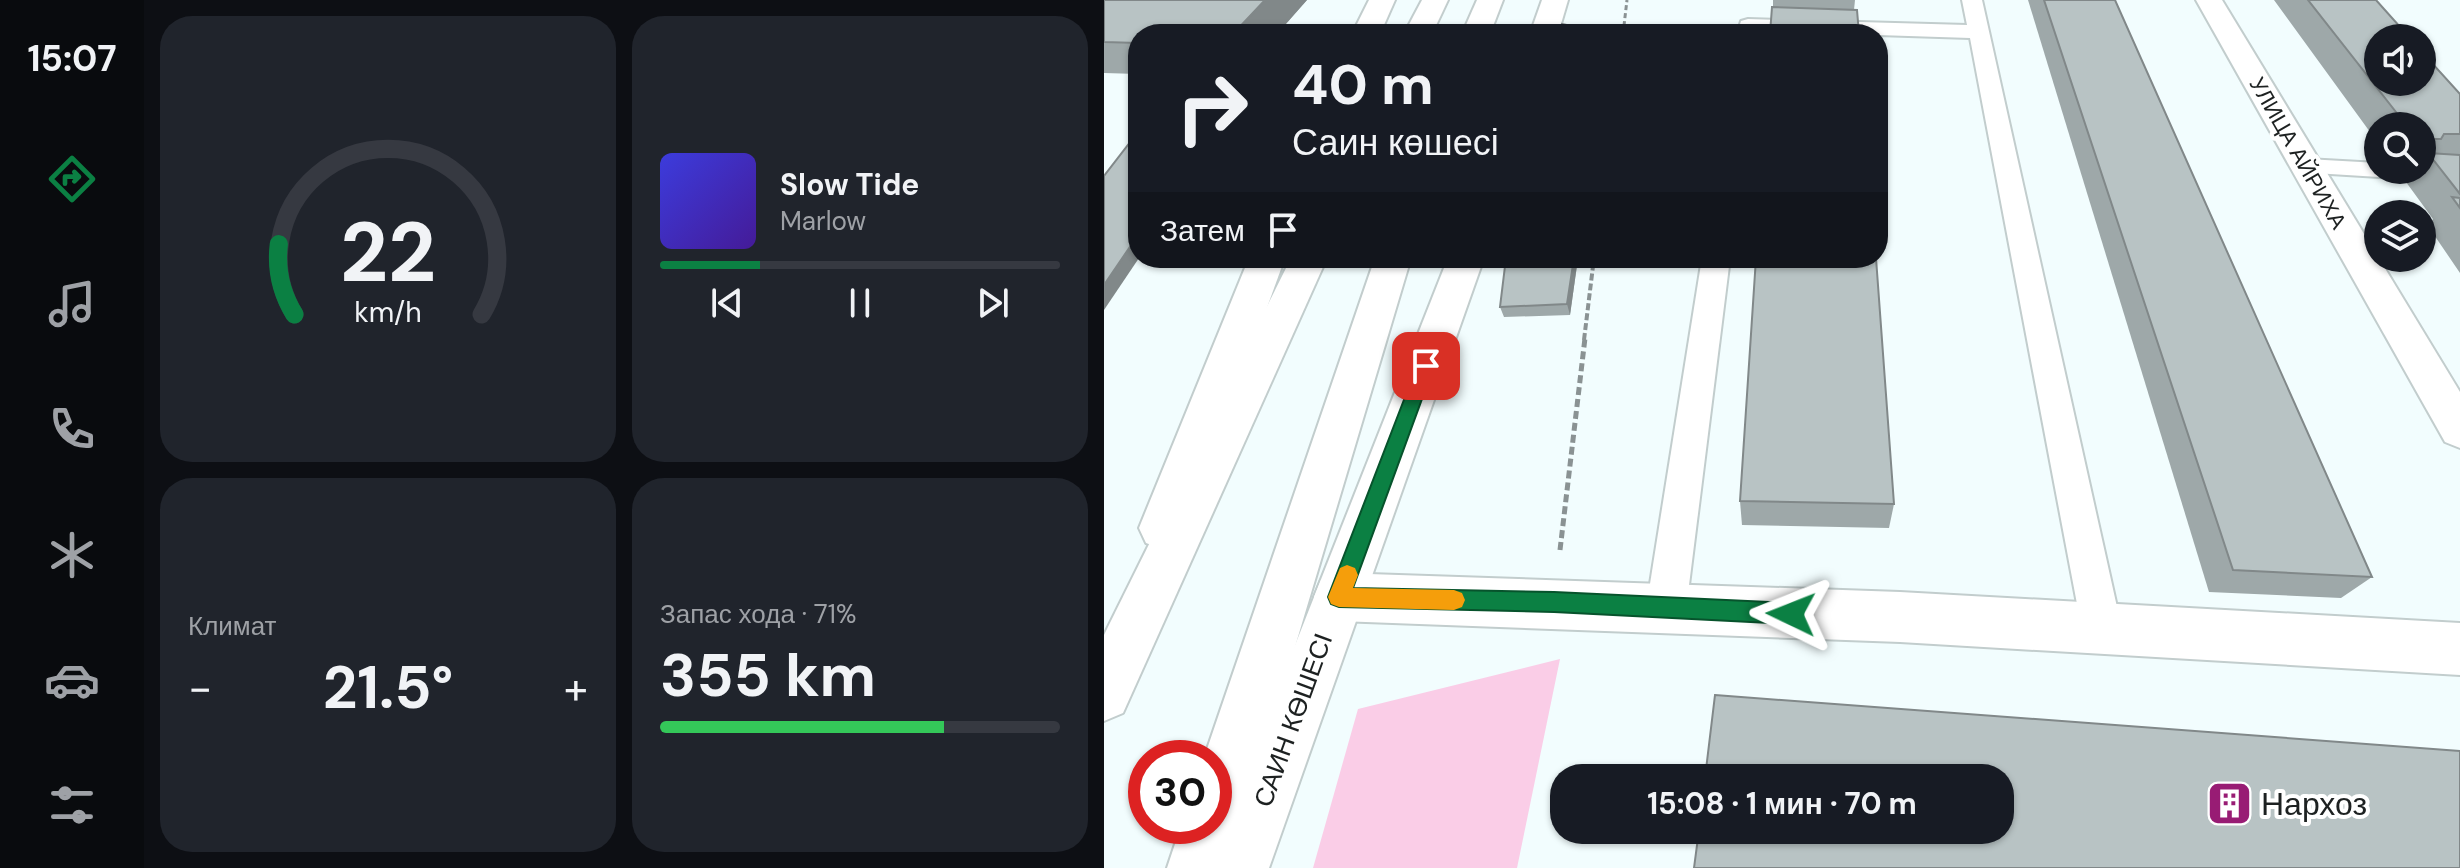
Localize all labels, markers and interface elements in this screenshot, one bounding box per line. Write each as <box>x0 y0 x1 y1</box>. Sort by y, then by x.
map controls <box>2364 24 2436 272</box>
button: sound <box>2364 24 2436 96</box>
text: 15:07 <box>27 35 117 82</box>
text: 40 m <box>1292 48 1434 121</box>
icon: right <box>1160 56 1264 160</box>
street label: УЛИЦА АЙРИХА <box>2243 72 2353 234</box>
button: search <box>2364 112 2436 184</box>
text: Саин көшесі <box>1292 119 1499 166</box>
icon: directions <box>44 151 100 207</box>
text: Slow Tide <box>780 165 919 204</box>
text: 22 <box>340 198 436 307</box>
button: layers <box>2364 200 2436 272</box>
text: Marlow <box>780 204 866 238</box>
icon: arrive <box>1261 208 1305 252</box>
text: Затем <box>1160 211 1245 250</box>
icon: music <box>44 276 100 332</box>
icon: previous <box>705 281 749 325</box>
icon: pause <box>838 281 882 325</box>
icon: next <box>971 281 1015 325</box>
text: km/h <box>354 294 422 331</box>
pin <box>1392 332 1460 400</box>
icon: arrive <box>1404 344 1448 388</box>
icon: phone <box>44 401 100 457</box>
icon: climate <box>44 527 100 583</box>
position arrow <box>1749 572 1833 656</box>
text: Запас хода · 71% <box>660 597 856 631</box>
text: Климат <box>188 609 277 643</box>
street label: САИН КӨШЕСІ <box>1246 628 1340 812</box>
text: 355 km <box>660 636 876 715</box>
text: 21.5° <box>323 648 453 727</box>
icon: car <box>44 652 100 708</box>
text: − <box>188 659 212 717</box>
text: + <box>564 659 588 717</box>
speed limit sign: 30 <box>1128 740 1232 844</box>
icon: filters <box>44 777 100 833</box>
building icon: Нархоз <box>2206 780 2254 828</box>
place label: Нархоз <box>2261 783 2367 825</box>
text: 15:08 · 1 мин · 70 m <box>1647 784 1917 823</box>

